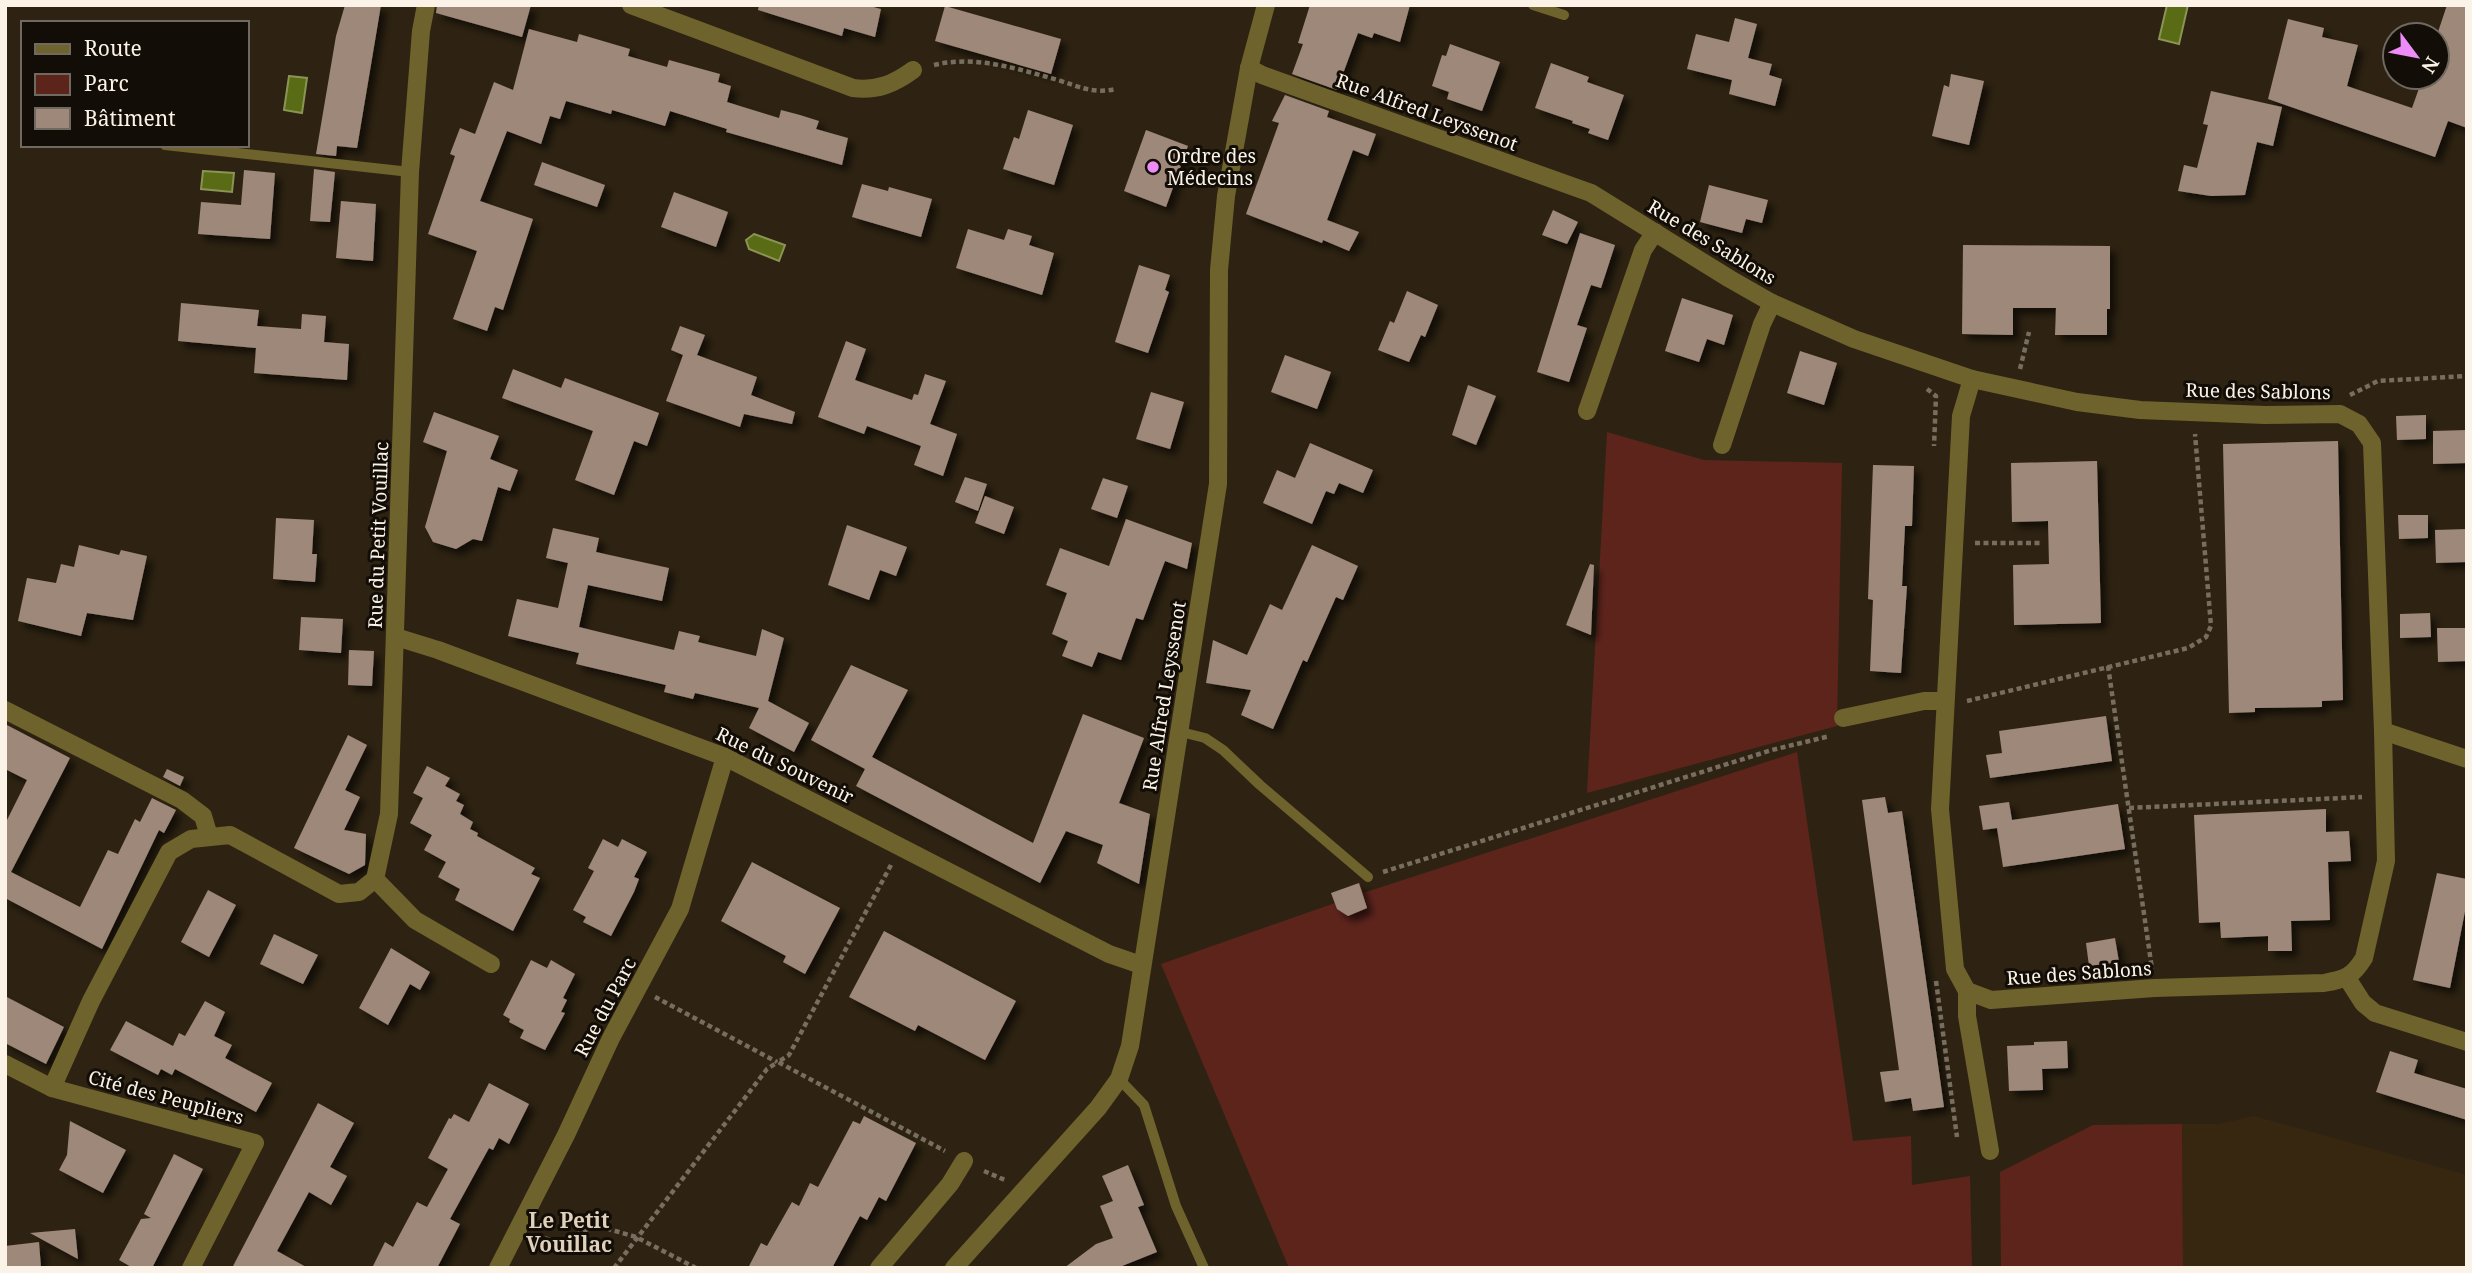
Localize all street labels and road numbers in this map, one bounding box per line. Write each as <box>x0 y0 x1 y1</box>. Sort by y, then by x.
street label: Rue Alfred Leyssenot <box>1333 67 1522 157</box>
street label: Rue des Sablons <box>1643 193 1781 291</box>
street label: Rue des Sablons <box>2185 377 2331 405</box>
street label: Rue du Petit Vouillac <box>362 441 394 629</box>
street label: Rue Alfred Leyssenot <box>1136 599 1192 793</box>
street label: Rue du Souvenir <box>712 720 858 810</box>
street label: Rue du Parc <box>568 953 642 1061</box>
street label: Rue des Sablons <box>2006 955 2152 991</box>
street label: Cité des Peupliers <box>85 1064 247 1130</box>

